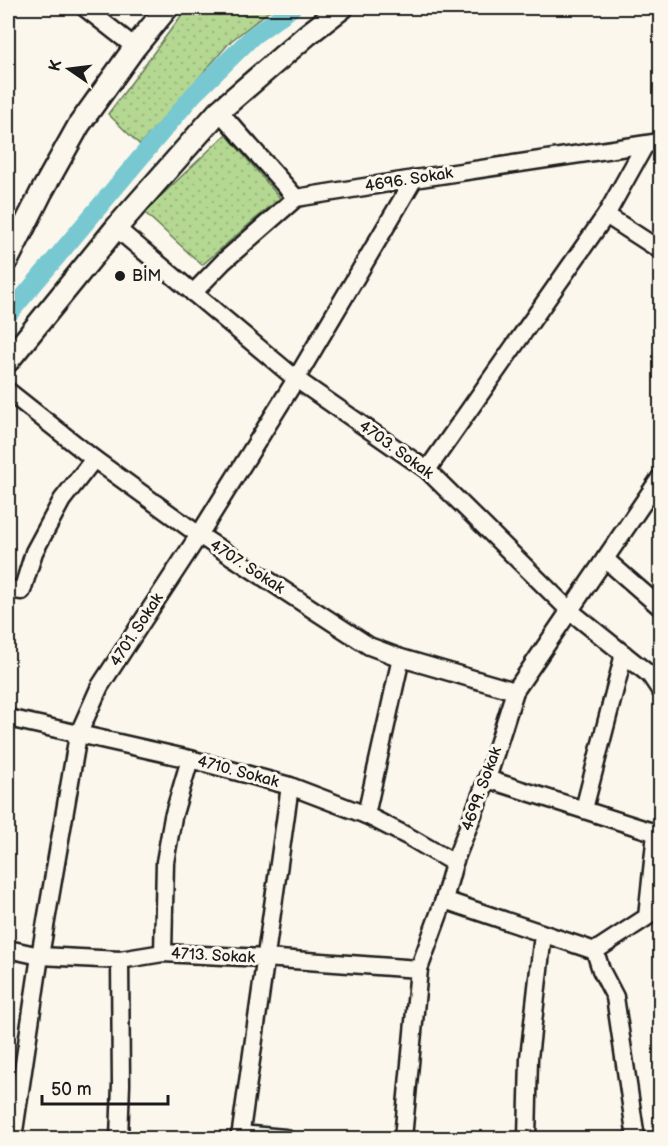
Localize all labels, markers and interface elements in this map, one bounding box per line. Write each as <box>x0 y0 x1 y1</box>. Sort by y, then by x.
north arrow <box>39 39 99 99</box>
text: K <box>45 58 66 73</box>
street label: 4696. Sokak <box>364 164 455 196</box>
place label: BİM <box>132 265 161 286</box>
marker: BİM <box>113 269 127 283</box>
street label: 4703. Sokak <box>355 417 437 483</box>
street label: 4707. Sokak <box>206 536 288 598</box>
street label: 4701. Sokak <box>106 590 168 670</box>
street label: 4699. Sokak <box>458 744 506 834</box>
street label: 4710. Sokak <box>195 752 281 792</box>
street label: 4713. Sokak <box>171 944 256 968</box>
scale bar <box>42 1068 168 1106</box>
text: 50 m <box>51 1079 92 1100</box>

